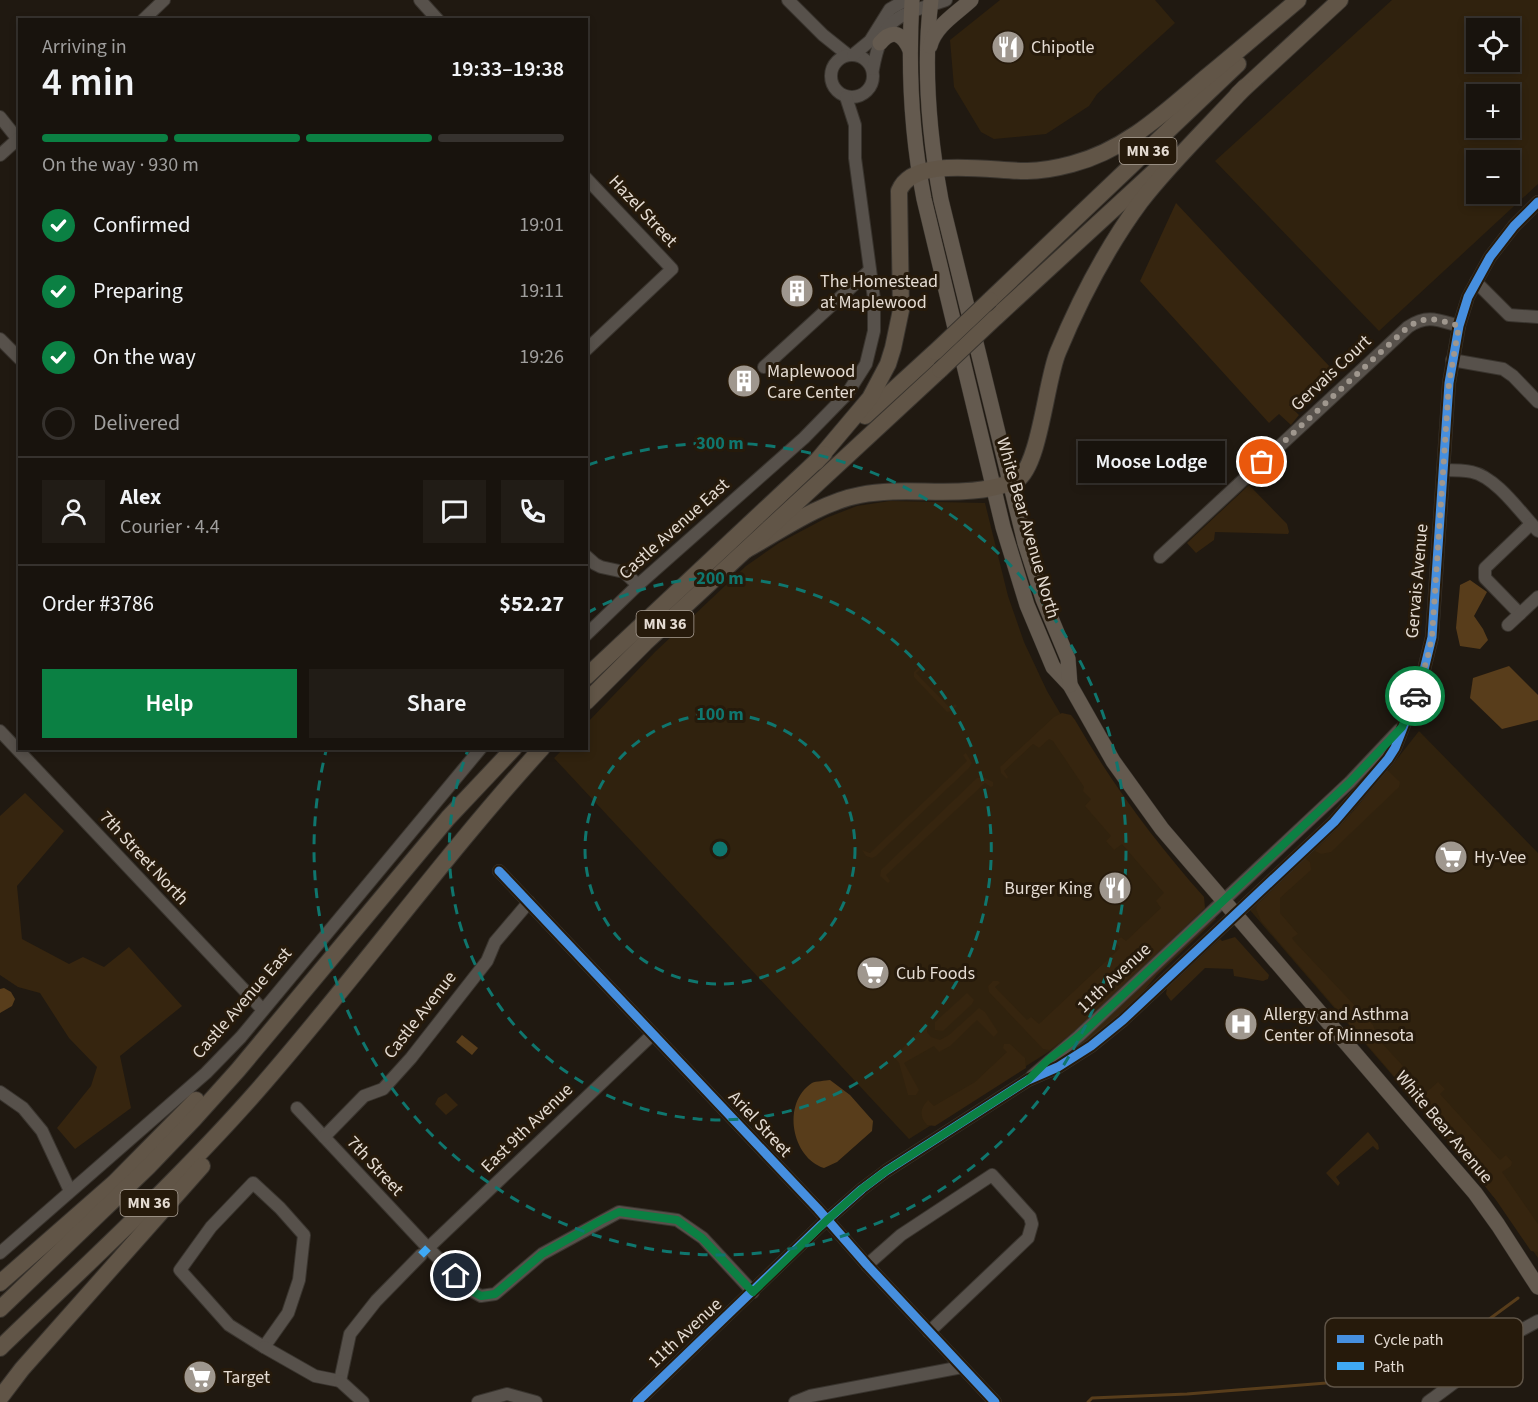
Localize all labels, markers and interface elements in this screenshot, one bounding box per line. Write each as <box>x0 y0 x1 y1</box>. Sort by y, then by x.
map controls <box>1466 18 1520 204</box>
button: locate <box>1466 18 1520 72</box>
restaurant icon: Chipotle <box>990 29 1026 65</box>
text: Arriving in <box>42 33 127 61</box>
place label: Chipotle <box>1031 35 1095 60</box>
text: 19:33–19:38 <box>451 53 564 85</box>
text: 4 min <box>42 55 135 111</box>
button: + <box>1466 84 1520 138</box>
road number: MN 36 <box>1120 138 1176 164</box>
button: − <box>1466 150 1520 204</box>
text: On the way · 930 m <box>42 151 199 179</box>
street label: Hazel Street <box>603 169 683 253</box>
icon: check <box>42 209 75 242</box>
text: Confirmed <box>93 209 190 241</box>
text: 19:01 <box>519 211 564 239</box>
place label: The Homestead at Maplewood <box>820 269 938 315</box>
building icon: The Homestead at Maplewood <box>779 273 815 309</box>
icon: check <box>42 275 75 308</box>
text: Preparing <box>93 275 183 307</box>
text: 19:11 <box>519 277 564 305</box>
street label: Gervais Court <box>1285 329 1377 417</box>
icon: check <box>42 341 75 374</box>
text: On the way <box>93 341 196 373</box>
text: 19:26 <box>519 343 564 371</box>
place label: Maplewood Care Center <box>767 359 856 405</box>
building icon: Maplewood Care Center <box>726 363 762 399</box>
text: Delivered <box>93 407 180 439</box>
text: 300 m <box>696 431 744 456</box>
street label: White Bear Avenue North <box>990 434 1066 622</box>
pin <box>1236 436 1287 487</box>
callout: Moose Lodge <box>1079 441 1226 483</box>
icon: bag <box>1245 445 1278 478</box>
text: Moose Lodge <box>1096 448 1207 476</box>
street label: Castle Avenue East <box>613 473 735 585</box>
button: person <box>42 480 105 543</box>
button: chat <box>423 480 486 543</box>
button: phone <box>501 480 564 543</box>
text: Alex <box>120 481 161 513</box>
text: Courier · 4.4 <box>120 513 220 541</box>
street label: Gervais Avenue <box>1400 523 1434 639</box>
text: 200 m <box>696 566 744 591</box>
text: Order #3786 <box>42 588 154 620</box>
text: $52.27 <box>499 588 564 620</box>
road number: MN 36 <box>636 611 694 637</box>
courier <box>1385 666 1445 726</box>
button: Help <box>42 669 297 738</box>
button: Share <box>309 669 564 738</box>
icon: car <box>1399 680 1432 713</box>
text: 100 m <box>696 702 744 727</box>
street label: 7th Street North <box>94 805 194 911</box>
centre of rings <box>710 839 730 859</box>
supermarket icon: Hy-Vee <box>1433 839 1469 875</box>
place label: Hy-Vee <box>1474 845 1526 870</box>
restaurant icon: Burger King <box>1097 870 1133 906</box>
place label: Burger King <box>1004 876 1092 901</box>
street label: 11th Avenue <box>1072 937 1157 1019</box>
street label: Castle Avenue East <box>186 942 298 1064</box>
supermarket icon: Cub Foods <box>855 955 891 991</box>
place label: Cub Foods <box>896 961 975 986</box>
street label: Castle Avenue <box>378 966 462 1064</box>
place label: Allergy and Asthma Center of Minnesota <box>1264 1002 1414 1048</box>
hospital icon: Allergy and Asthma Center of Minnesota <box>1223 1006 1259 1042</box>
street label: White Bear Avenue <box>1389 1065 1499 1189</box>
street label: East 9th Avenue <box>475 1078 579 1178</box>
street label: Ariel Street <box>723 1085 797 1163</box>
street label: 7th Street <box>341 1131 409 1201</box>
road number: MN 36 <box>120 1190 178 1216</box>
pin <box>430 1250 481 1301</box>
icon: home <box>439 1259 472 1292</box>
street label: 11th Avenue <box>643 1292 728 1374</box>
legend <box>1325 1318 1523 1387</box>
text: Cycle path <box>1374 1329 1443 1351</box>
text: Path <box>1374 1356 1404 1378</box>
supermarket icon: Target <box>182 1359 218 1395</box>
place label: Target <box>223 1365 270 1390</box>

